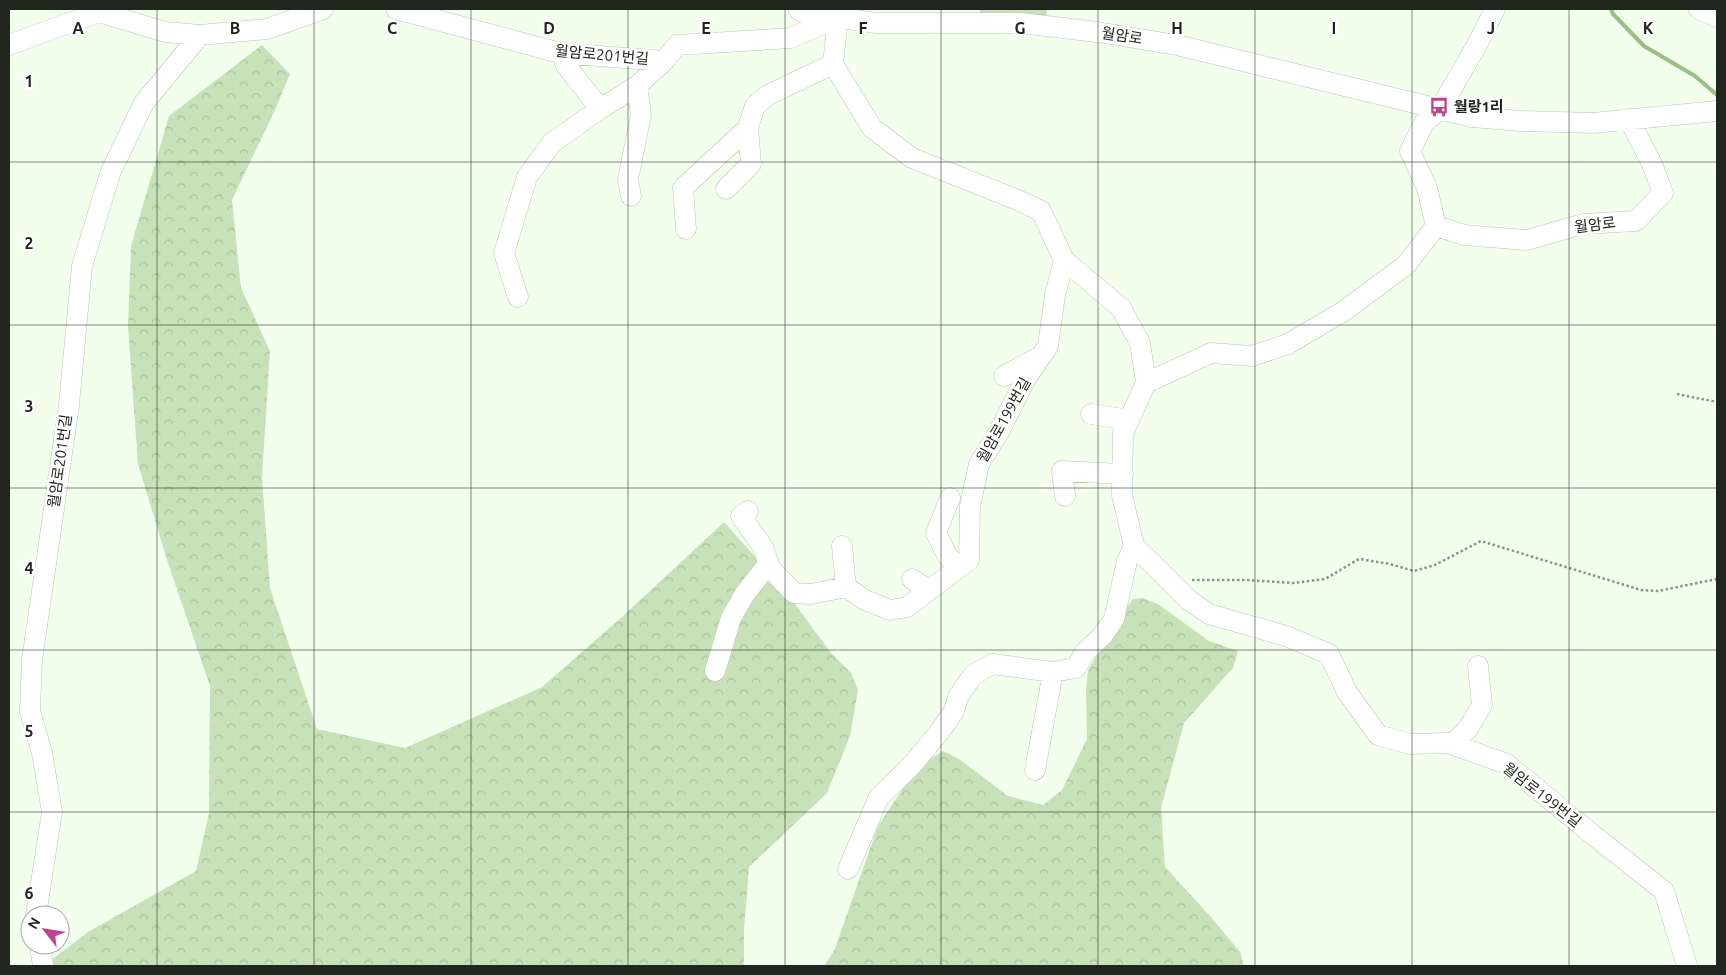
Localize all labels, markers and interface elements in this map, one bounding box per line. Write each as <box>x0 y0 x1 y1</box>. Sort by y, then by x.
text: A <box>72 19 84 37</box>
text: B <box>230 19 240 37</box>
text: C <box>387 19 397 37</box>
text: D <box>543 19 555 37</box>
text: E <box>701 19 711 37</box>
text: F <box>859 19 868 37</box>
text: G <box>1014 19 1026 37</box>
text: H <box>1171 19 1183 37</box>
text: I <box>1332 19 1336 37</box>
text: J <box>1487 19 1495 37</box>
text: K <box>1643 19 1654 37</box>
street label: 월암로 <box>1100 24 1144 47</box>
street label: 월암로201번길 <box>554 42 650 67</box>
text: 1 <box>24 72 34 90</box>
bus stop icon: 월랑1리 <box>1428 96 1450 118</box>
place label: 월랑1리 <box>1454 98 1504 115</box>
street label: 월암로 <box>1573 214 1617 235</box>
text: 2 <box>24 234 34 252</box>
street label: 월암로199번길 <box>973 374 1034 465</box>
text: 3 <box>24 397 34 415</box>
street label: 월암로201번길 <box>45 413 74 509</box>
text: 4 <box>24 559 34 577</box>
text: 5 <box>24 722 34 740</box>
street label: 월암로199번길 <box>1500 759 1585 830</box>
text: 6 <box>24 884 34 902</box>
north arrow <box>20 905 70 955</box>
text: N <box>24 915 43 932</box>

